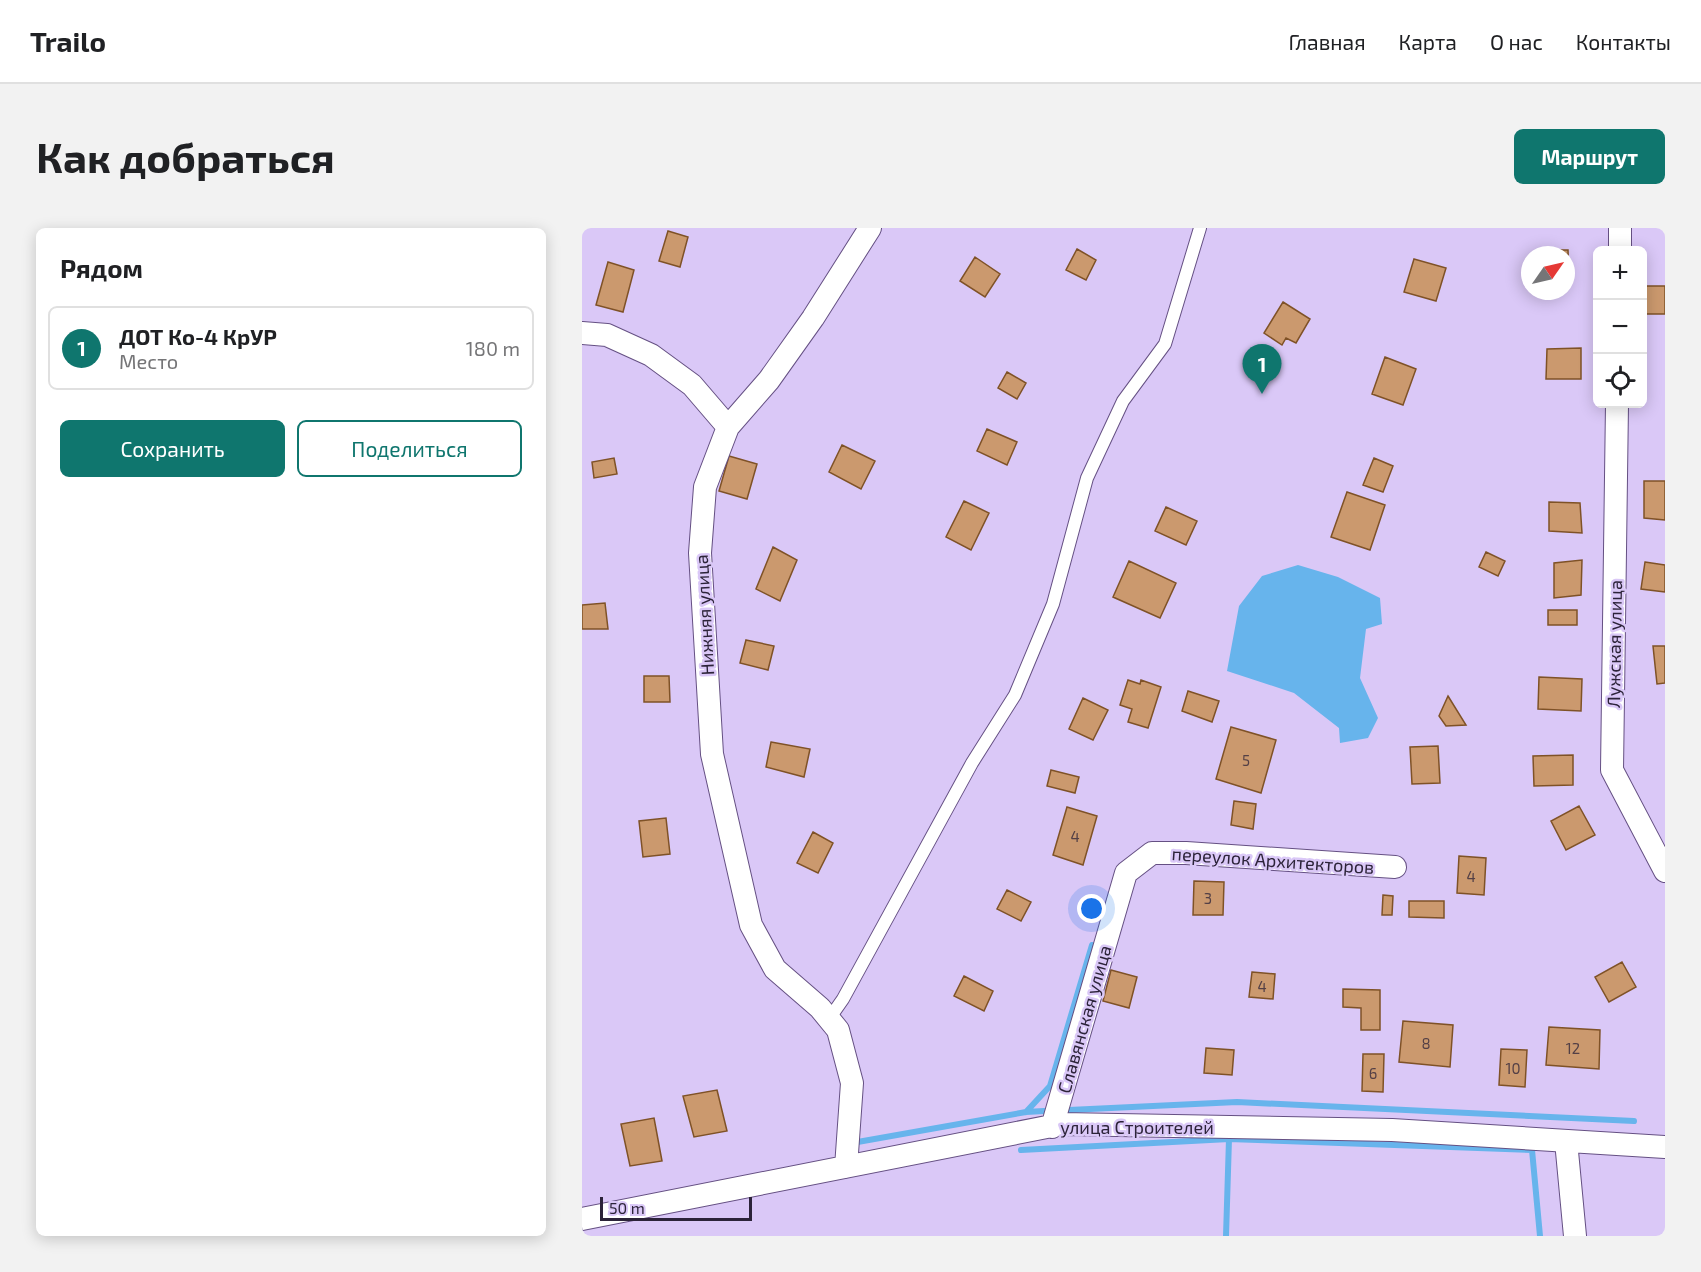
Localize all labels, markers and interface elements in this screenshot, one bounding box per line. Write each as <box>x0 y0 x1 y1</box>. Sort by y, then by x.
text: Trailo <box>30 24 106 58</box>
text: Главная <box>1289 29 1366 54</box>
text: Карта <box>1399 29 1457 54</box>
text: О нас <box>1490 29 1543 54</box>
text: Контакты <box>1576 29 1671 54</box>
button: Маршрут <box>1514 129 1665 184</box>
text: Как добраться <box>36 131 335 181</box>
north arrow <box>1521 246 1575 300</box>
map controls <box>1593 246 1647 408</box>
button: + <box>1593 246 1647 300</box>
text: Рядом <box>60 252 143 283</box>
button: − <box>1593 300 1647 354</box>
text: ДОТ Ко-4 КрУР <box>119 323 277 349</box>
text: 1 <box>77 336 86 360</box>
text: 180 m <box>466 336 520 360</box>
pin: 1 <box>1242 344 1282 394</box>
text: Место <box>119 349 178 373</box>
button: locate <box>1593 354 1647 408</box>
button: Сохранить <box>60 420 285 477</box>
button: Поделиться <box>297 420 522 477</box>
street label: Нижняя улица <box>690 554 718 676</box>
street label: Лужская улица <box>1602 580 1626 708</box>
house number: 5 <box>1242 751 1250 769</box>
house number: 4 <box>1070 827 1080 845</box>
street label: переулок Архитекторов <box>1171 842 1375 878</box>
house number: 4 <box>1466 867 1476 885</box>
house number: 3 <box>1204 889 1212 907</box>
your location <box>1077 894 1106 923</box>
street label: Славянская улица <box>1052 942 1116 1096</box>
house number: 4 <box>1257 977 1267 995</box>
house number: 8 <box>1421 1034 1431 1052</box>
house number: 12 <box>1566 1039 1580 1057</box>
house number: 10 <box>1505 1059 1521 1077</box>
house number: 6 <box>1369 1064 1377 1082</box>
street label: улица Строителей <box>1060 1116 1214 1138</box>
scale bar <box>600 1194 752 1222</box>
text: 50 m <box>609 1198 645 1217</box>

